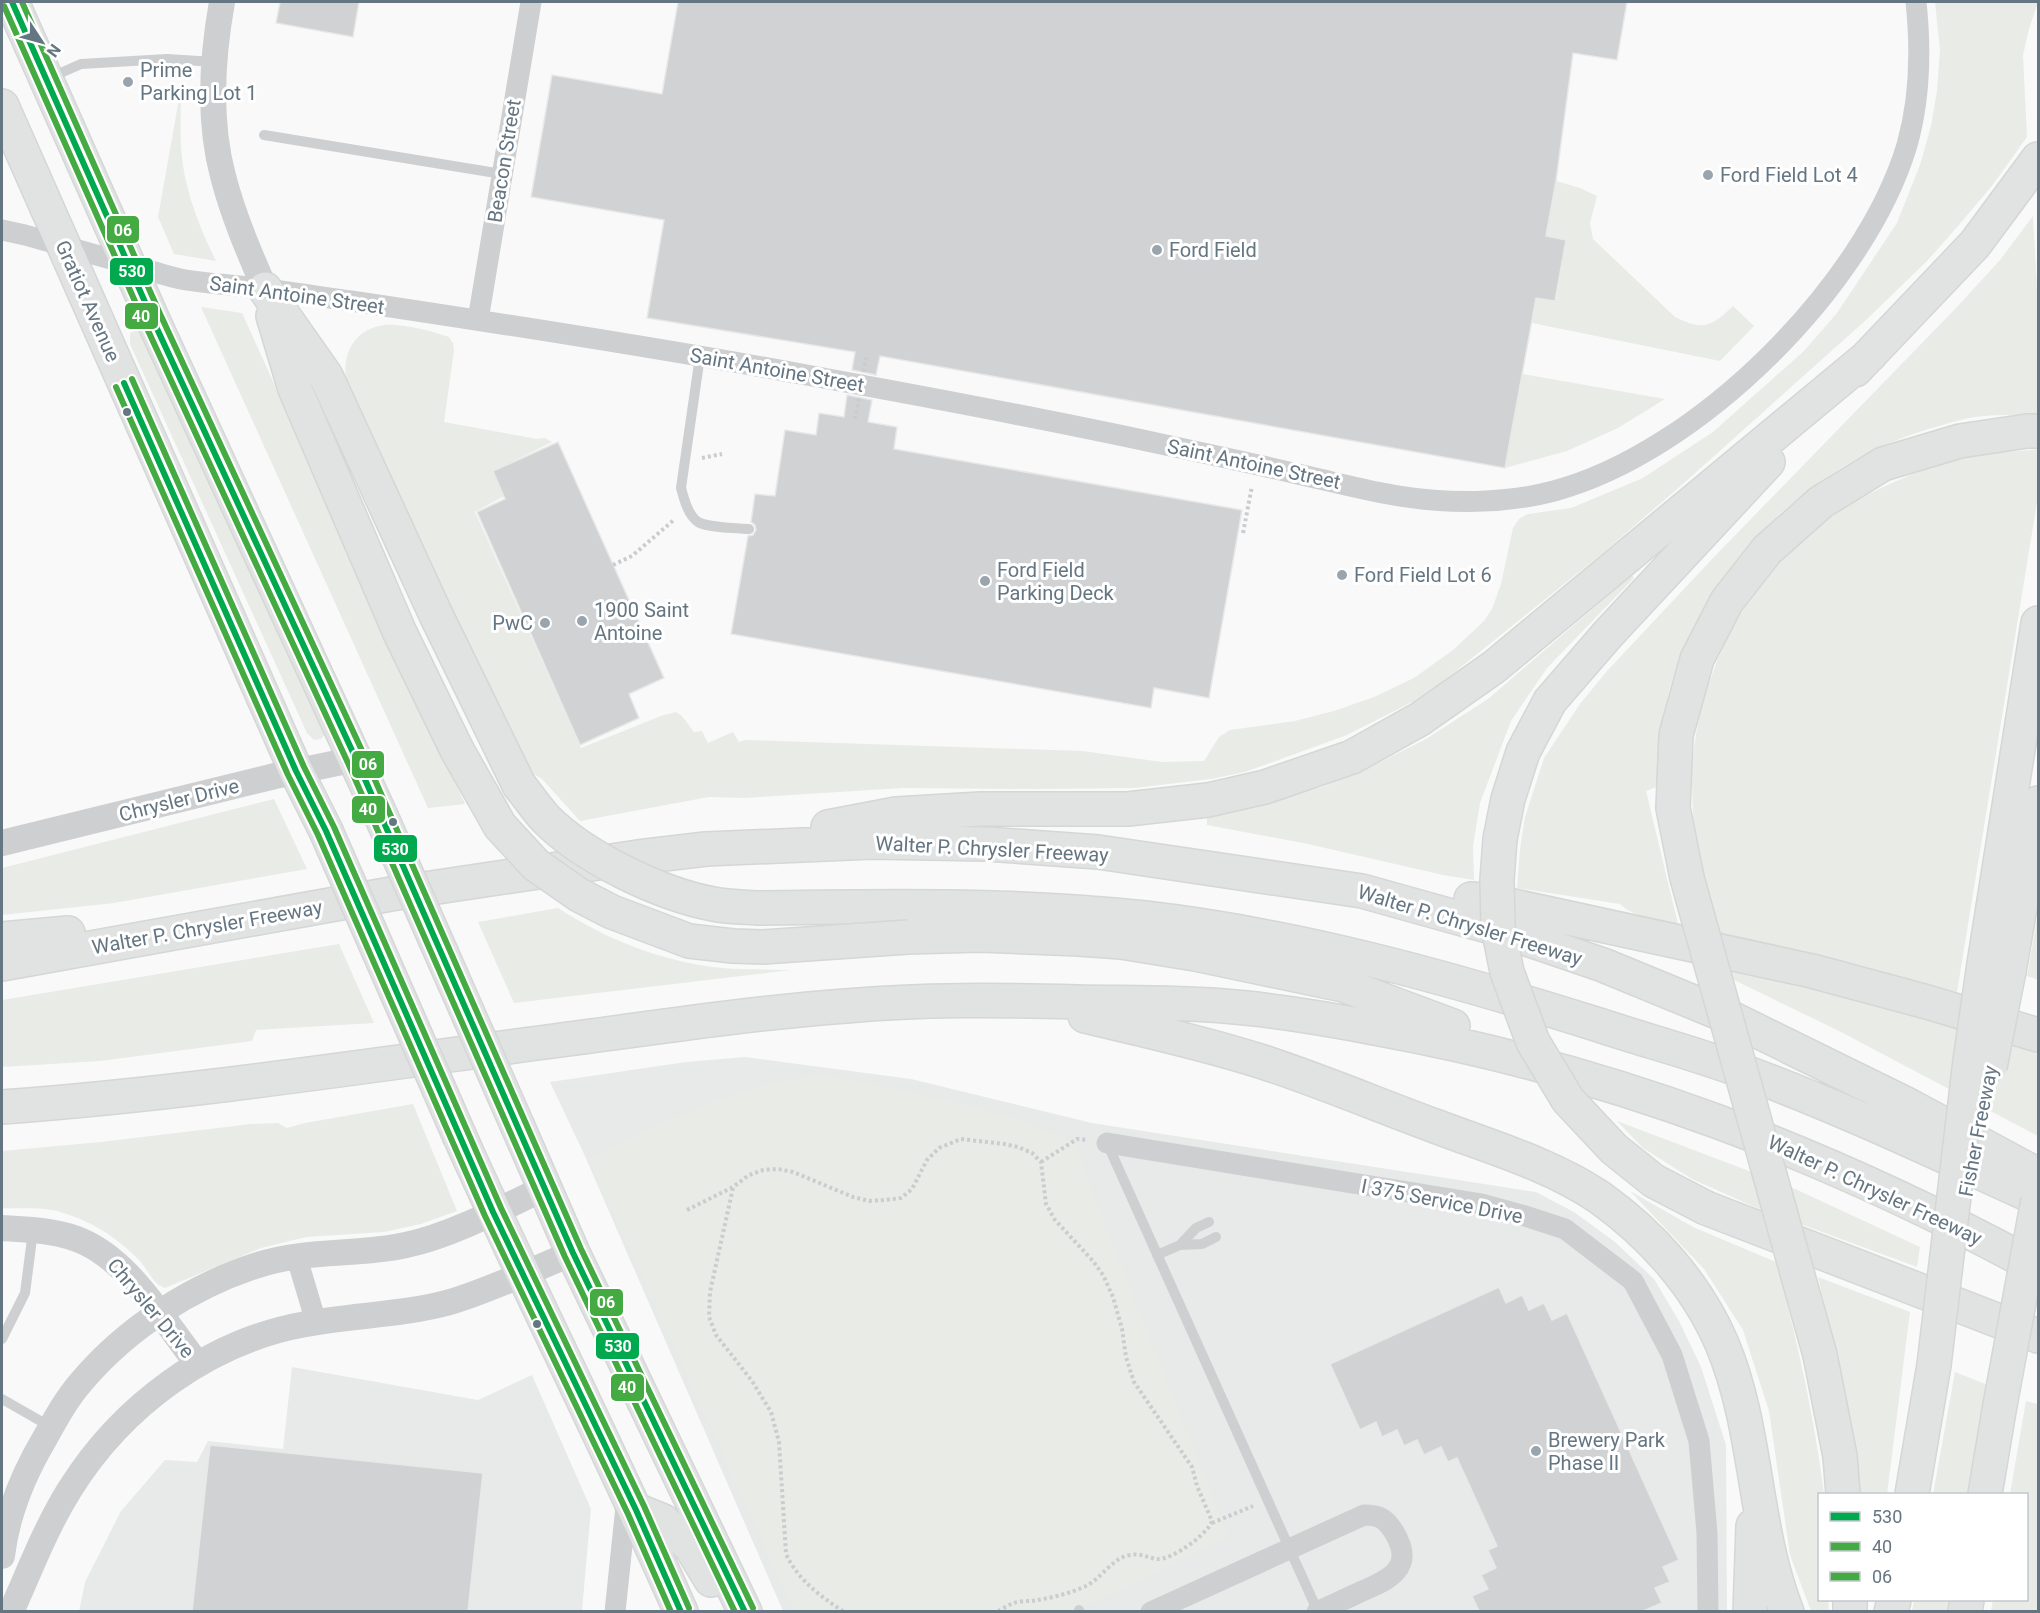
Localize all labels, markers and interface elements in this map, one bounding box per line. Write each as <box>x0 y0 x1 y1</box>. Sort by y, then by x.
north arrow <box>12 12 72 72</box>
text: N <box>43 40 65 61</box>
place label: Prime Parking Lot 1 <box>140 58 257 105</box>
marker: Prime Parking Lot 1 <box>121 75 135 89</box>
street label: Beacon Street <box>482 98 526 224</box>
place label: Ford Field Lot 4 <box>1720 163 1858 187</box>
marker: Ford Field Lot 4 <box>1701 168 1715 182</box>
line badge: 06 <box>106 215 140 244</box>
text: 06 <box>114 221 132 240</box>
street label: Gratiot Avenue <box>50 236 126 366</box>
place label: Ford Field <box>1169 238 1257 262</box>
marker: Ford Field <box>1150 243 1164 257</box>
line badge: 530 <box>109 257 154 286</box>
text: 530 <box>118 262 146 281</box>
street label: Saint Antoine Street <box>208 271 386 319</box>
line badge: 40 <box>124 302 159 330</box>
text: 40 <box>132 307 150 326</box>
street label: Saint Antoine Street <box>688 343 866 397</box>
unlabelled marker <box>121 406 133 418</box>
street label: Saint Antoine Street <box>1165 434 1343 494</box>
place label: Ford Field Parking Deck <box>997 558 1115 605</box>
place label: Ford Field Lot 6 <box>1354 563 1492 587</box>
marker: Ford Field Lot 6 <box>1335 568 1349 582</box>
marker: Ford Field Parking Deck <box>978 574 992 588</box>
place label: 1900 Saint Antoine <box>594 598 689 645</box>
place label: PwC <box>492 611 533 635</box>
marker: 1900 Saint Antoine <box>575 614 589 628</box>
marker: PwC <box>538 616 552 630</box>
line badge: 06 <box>351 750 385 779</box>
text: 06 <box>359 755 377 774</box>
street label: Chrysler Drive <box>116 773 242 827</box>
line badge: 40 <box>351 795 386 824</box>
text: 40 <box>359 800 377 819</box>
unlabelled marker <box>387 816 399 828</box>
street label: Walter P. Chrysler Freeway <box>875 831 1110 867</box>
line badge: 530 <box>373 834 418 863</box>
text: 530 <box>381 840 409 859</box>
street label: Walter P. Chrysler Freeway <box>1355 879 1586 971</box>
street label: Walter P. Chrysler Freeway <box>90 895 325 959</box>
street label: Fisher Freeway <box>1953 1063 2003 1199</box>
street label: Walter P. Chrysler Freeway <box>1764 1130 1986 1250</box>
street label: I 375 Service Drive <box>1359 1174 1525 1228</box>
street label: Chrysler Drive <box>102 1253 200 1363</box>
line badge: 06 <box>589 1288 624 1317</box>
text: 06 <box>597 1293 615 1312</box>
unlabelled marker <box>531 1318 543 1330</box>
line badge: 530 <box>595 1332 640 1360</box>
text: 530 <box>604 1337 632 1356</box>
line badge: 40 <box>610 1373 645 1402</box>
text: 40 <box>618 1378 636 1397</box>
place label: Brewery Park Phase II <box>1548 1428 1666 1475</box>
marker: Brewery Park Phase II <box>1529 1444 1543 1458</box>
legend <box>1818 1493 2028 1601</box>
text: 530 <box>1872 1506 1902 1527</box>
text: 40 <box>1872 1536 1892 1557</box>
text: 06 <box>1872 1566 1892 1587</box>

